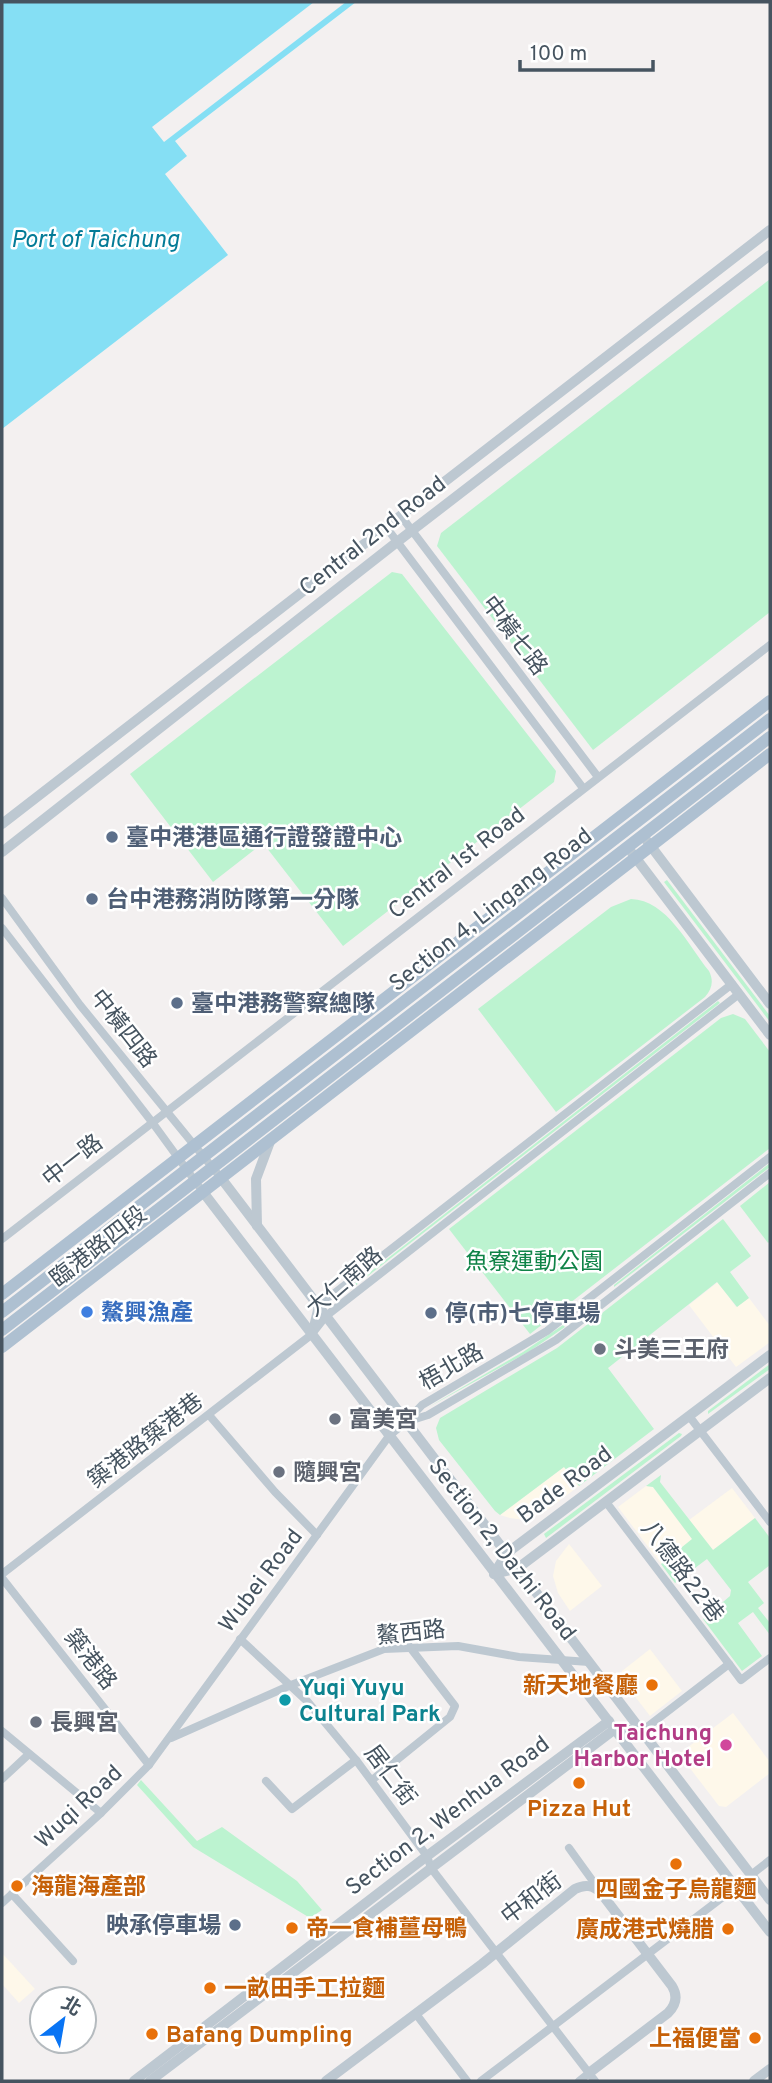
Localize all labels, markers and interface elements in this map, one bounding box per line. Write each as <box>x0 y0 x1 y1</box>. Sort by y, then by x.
scale bar <box>520 28 653 72</box>
text: 100 m <box>530 41 587 68</box>
water label: Port of Taichung <box>11 226 180 256</box>
street label: Central 2nd Road <box>294 470 453 603</box>
street label: 中橫七路 <box>474 591 552 682</box>
street label: Central 1st Road <box>383 801 532 927</box>
street label: Section 4, Lingang Road <box>384 823 599 999</box>
place label: 臺中港港區通行證發證中心 <box>126 825 402 854</box>
marker: 臺中港港區通行證發證中心 <box>104 829 120 845</box>
place label: 台中港務消防隊第一分隊 <box>106 887 359 916</box>
marker: 台中港務消防隊第一分隊 <box>84 891 100 907</box>
street label: 中橫四路 <box>82 984 162 1075</box>
place label: 臺中港務警察總隊 <box>191 991 375 1020</box>
marker: 臺中港務警察總隊 <box>169 995 185 1011</box>
street label: 中一路 <box>37 1129 110 1195</box>
street label: 臨港路四段 <box>45 1201 154 1295</box>
street label: 大仁南路 <box>301 1242 390 1324</box>
park label: 魚寮運動公園 <box>465 1249 603 1278</box>
place label: 鰲興漁產 <box>101 1299 193 1329</box>
place label: 停(市)七停車場 <box>445 1300 600 1330</box>
marker: 鰲興漁產 <box>79 1304 95 1320</box>
marker: 停(市)七停車場 <box>423 1305 439 1321</box>
place label: 斗美三王府 <box>614 1336 729 1366</box>
street label: 梧北路 <box>415 1338 489 1398</box>
marker: 斗美三王府 <box>592 1341 608 1357</box>
street label: 築港路築港巷 <box>83 1388 210 1496</box>
place label: 富美宮 <box>349 1407 418 1436</box>
marker: 富美宮 <box>327 1411 343 1427</box>
street label: Bade Road <box>512 1441 619 1531</box>
street label: Section 2, Dazhi Road <box>421 1453 581 1648</box>
place label: 隨興宮 <box>293 1460 362 1489</box>
marker: 隨興宮 <box>271 1464 287 1480</box>
street label: 八德路22巷 <box>633 1516 729 1629</box>
street label: Wubei Road <box>214 1524 310 1639</box>
street label: 鰲西路 <box>375 1616 447 1653</box>
street label: 築港路 <box>56 1624 122 1697</box>
place label: 新天地餐廳 <box>523 1673 638 1702</box>
place label: Yuqi Yuyu Cultural Park <box>299 1675 441 1730</box>
marker: 新天地餐廳 <box>644 1677 660 1693</box>
marker: Yuqi Yuyu Cultural Park <box>277 1692 293 1708</box>
place label: 長興宮 <box>50 1710 119 1739</box>
marker: 長興宮 <box>28 1714 44 1730</box>
place label: Taichung Harbor Hotel <box>574 1720 712 1775</box>
street label: Section 2, Wenhua Road <box>341 1731 556 1903</box>
marker: Taichung Harbor Hotel <box>718 1737 734 1753</box>
street label: 居仁街 <box>357 1740 421 1813</box>
street label: Wuqi Road <box>30 1760 130 1856</box>
marker: Pizza Hut <box>571 1775 587 1791</box>
place label: Pizza Hut <box>527 1796 631 1825</box>
marker: 四國金子烏龍麵 <box>668 1856 684 1872</box>
street label: 中和街 <box>496 1868 569 1932</box>
place label: 海龍海產部 <box>31 1873 146 1903</box>
place label: 四國金子烏龍麵 <box>596 1876 757 1906</box>
marker: 海龍海產部 <box>9 1878 25 1894</box>
place label: 映承停車場 <box>106 1913 221 1942</box>
place label: 帝一食補薑母鴨 <box>306 1915 467 1945</box>
marker: 映承停車場 <box>227 1917 243 1933</box>
place label: 廣成港式燒腊 <box>576 1917 714 1946</box>
marker: 帝一食補薑母鴨 <box>284 1920 300 1936</box>
marker: 廣成港式燒腊 <box>720 1921 736 1937</box>
place label: 一畝田手工拉麵 <box>224 1976 385 2005</box>
marker: 一畝田手工拉麵 <box>202 1980 218 1996</box>
north arrow <box>28 1985 98 2055</box>
text: 北 <box>56 1992 85 2022</box>
place label: Bafang Dumpling <box>166 2022 353 2051</box>
marker: Bafang Dumpling <box>144 2026 160 2042</box>
place label: 上福便當 <box>649 2026 741 2055</box>
marker: 上福便當 <box>747 2030 763 2046</box>

